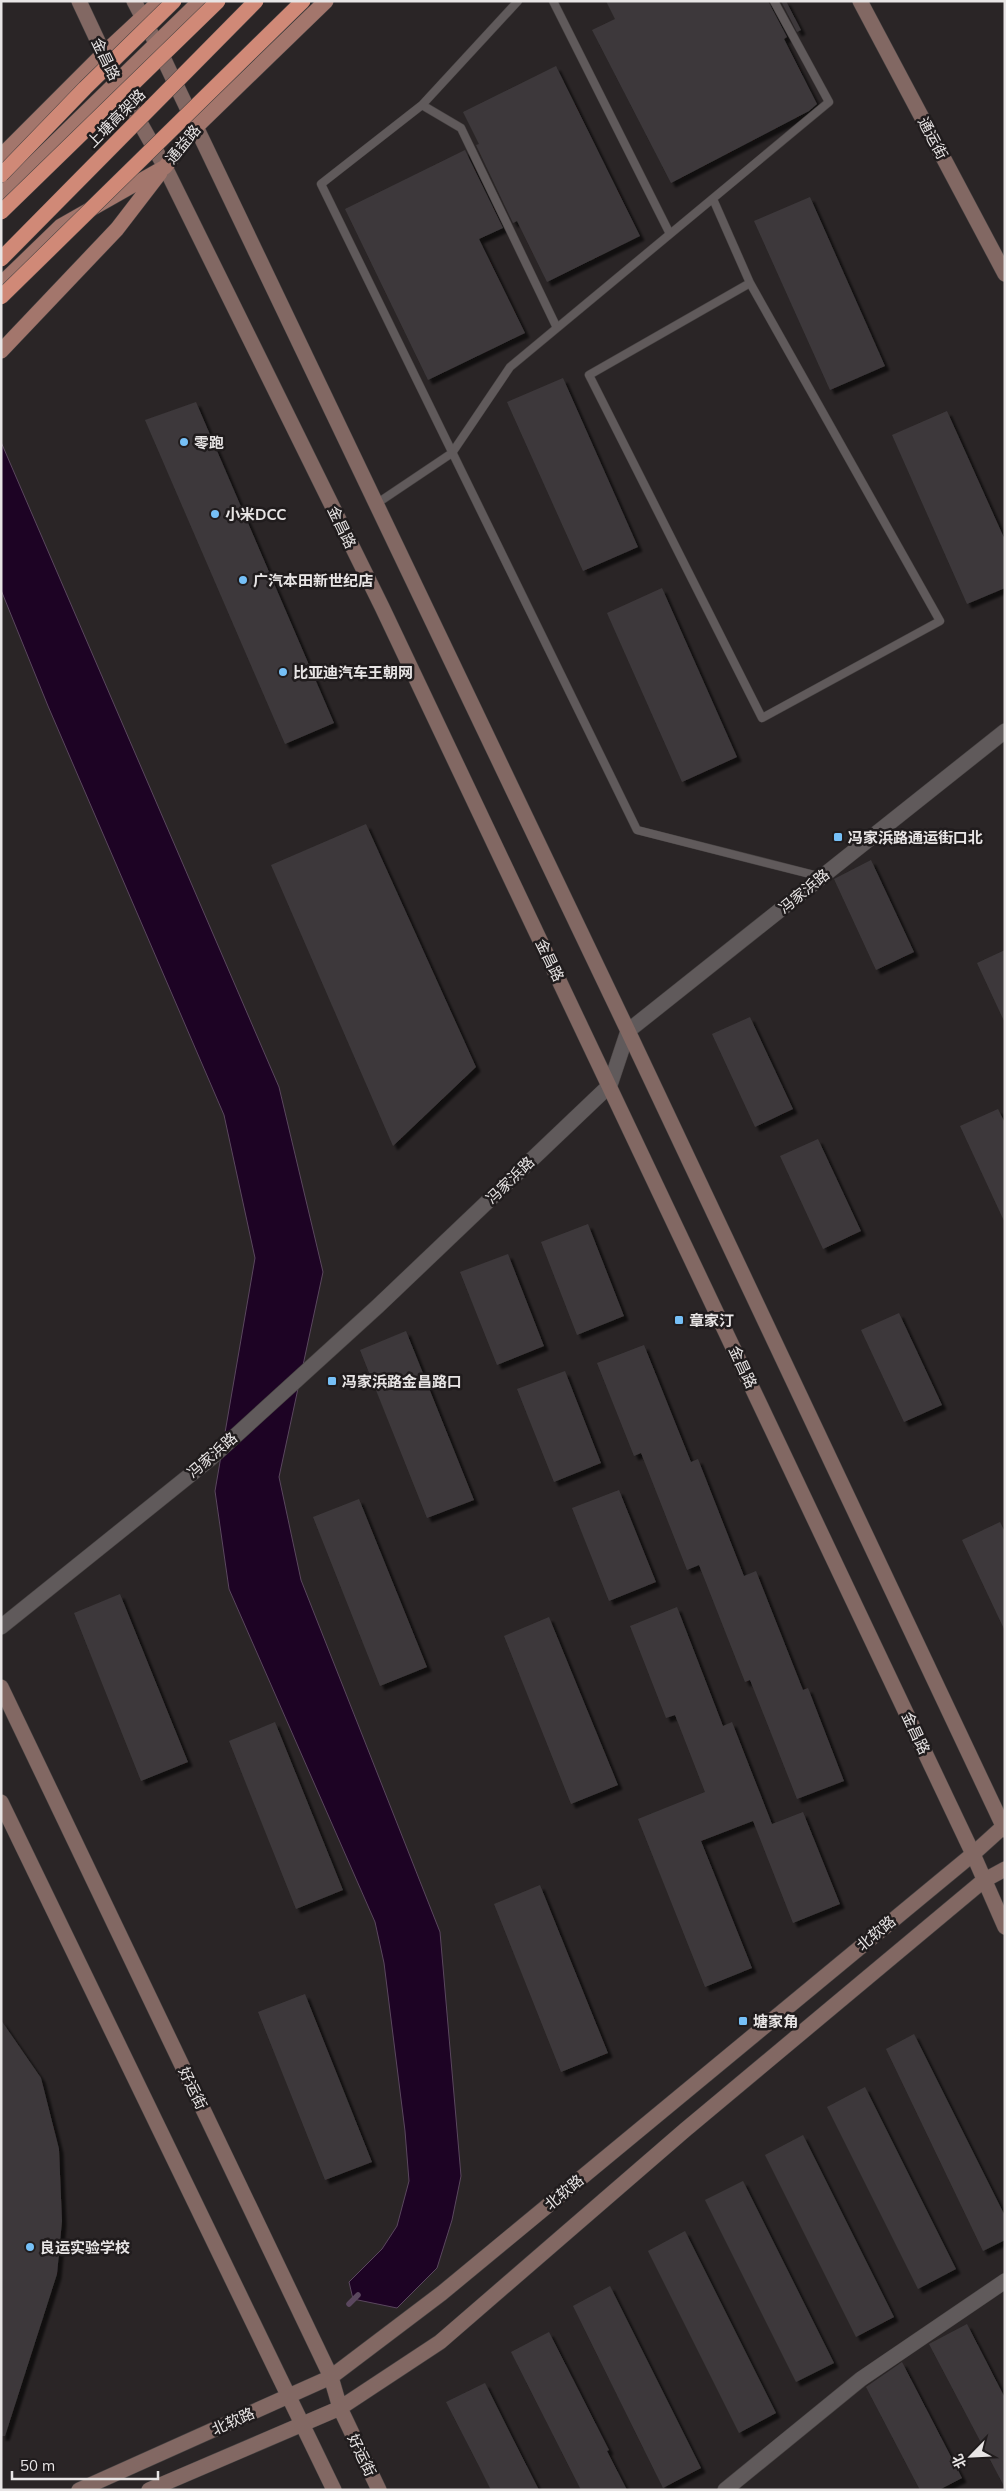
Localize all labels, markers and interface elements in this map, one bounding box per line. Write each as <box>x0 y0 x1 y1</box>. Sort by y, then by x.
street label: 金昌路 <box>88 35 124 83</box>
street label: 上塘高架路 <box>83 85 149 151</box>
street label: 通运街 <box>914 114 952 162</box>
street label: 通益路 <box>161 121 205 167</box>
place label: 零跑 <box>194 433 224 452</box>
marker: 零跑 <box>178 436 190 448</box>
street label: 金昌路 <box>324 503 360 551</box>
place label: 小米DCC <box>225 505 287 524</box>
marker: 小米DCC <box>209 508 221 520</box>
place label: 广汽本田新世纪店 <box>253 571 373 590</box>
marker: 广汽本田新世纪店 <box>237 574 249 586</box>
place label: 比亚迪汽车王朝网 <box>293 663 413 682</box>
marker: 比亚迪汽车王朝网 <box>277 666 289 678</box>
place label: 冯家浜路通运街口北 <box>848 828 983 847</box>
marker: 冯家浜路通运街口北 <box>832 831 844 843</box>
street label: 冯家浜路 <box>775 865 833 917</box>
street label: 金昌路 <box>532 936 568 984</box>
street label: 冯家浜路 <box>482 1152 538 1208</box>
place label: 章家汀 <box>689 1311 734 1330</box>
marker: 章家汀 <box>673 1314 685 1326</box>
street label: 金昌路 <box>725 1343 761 1391</box>
place label: 冯家浜路金昌路口 <box>342 1372 462 1391</box>
marker: 冯家浜路金昌路口 <box>326 1375 338 1387</box>
street label: 冯家浜路 <box>183 1428 241 1482</box>
street label: 金昌路 <box>898 1709 934 1757</box>
street label: 北软路 <box>853 1911 899 1955</box>
place label: 塘家角 <box>753 2012 798 2031</box>
marker: 塘家角 <box>737 2015 749 2027</box>
street label: 好运街 <box>175 2064 211 2112</box>
street label: 北软路 <box>541 2170 587 2214</box>
place label: 良运实验学校 <box>40 2238 130 2257</box>
marker: 良运实验学校 <box>24 2241 36 2253</box>
street label: 北软路 <box>209 2403 257 2439</box>
street label: 好运街 <box>344 2431 380 2479</box>
north arrow <box>946 2431 996 2481</box>
scale bar <box>12 2448 159 2480</box>
text: 北 <box>948 2451 970 2471</box>
text: 50 m <box>20 2456 55 2475</box>

